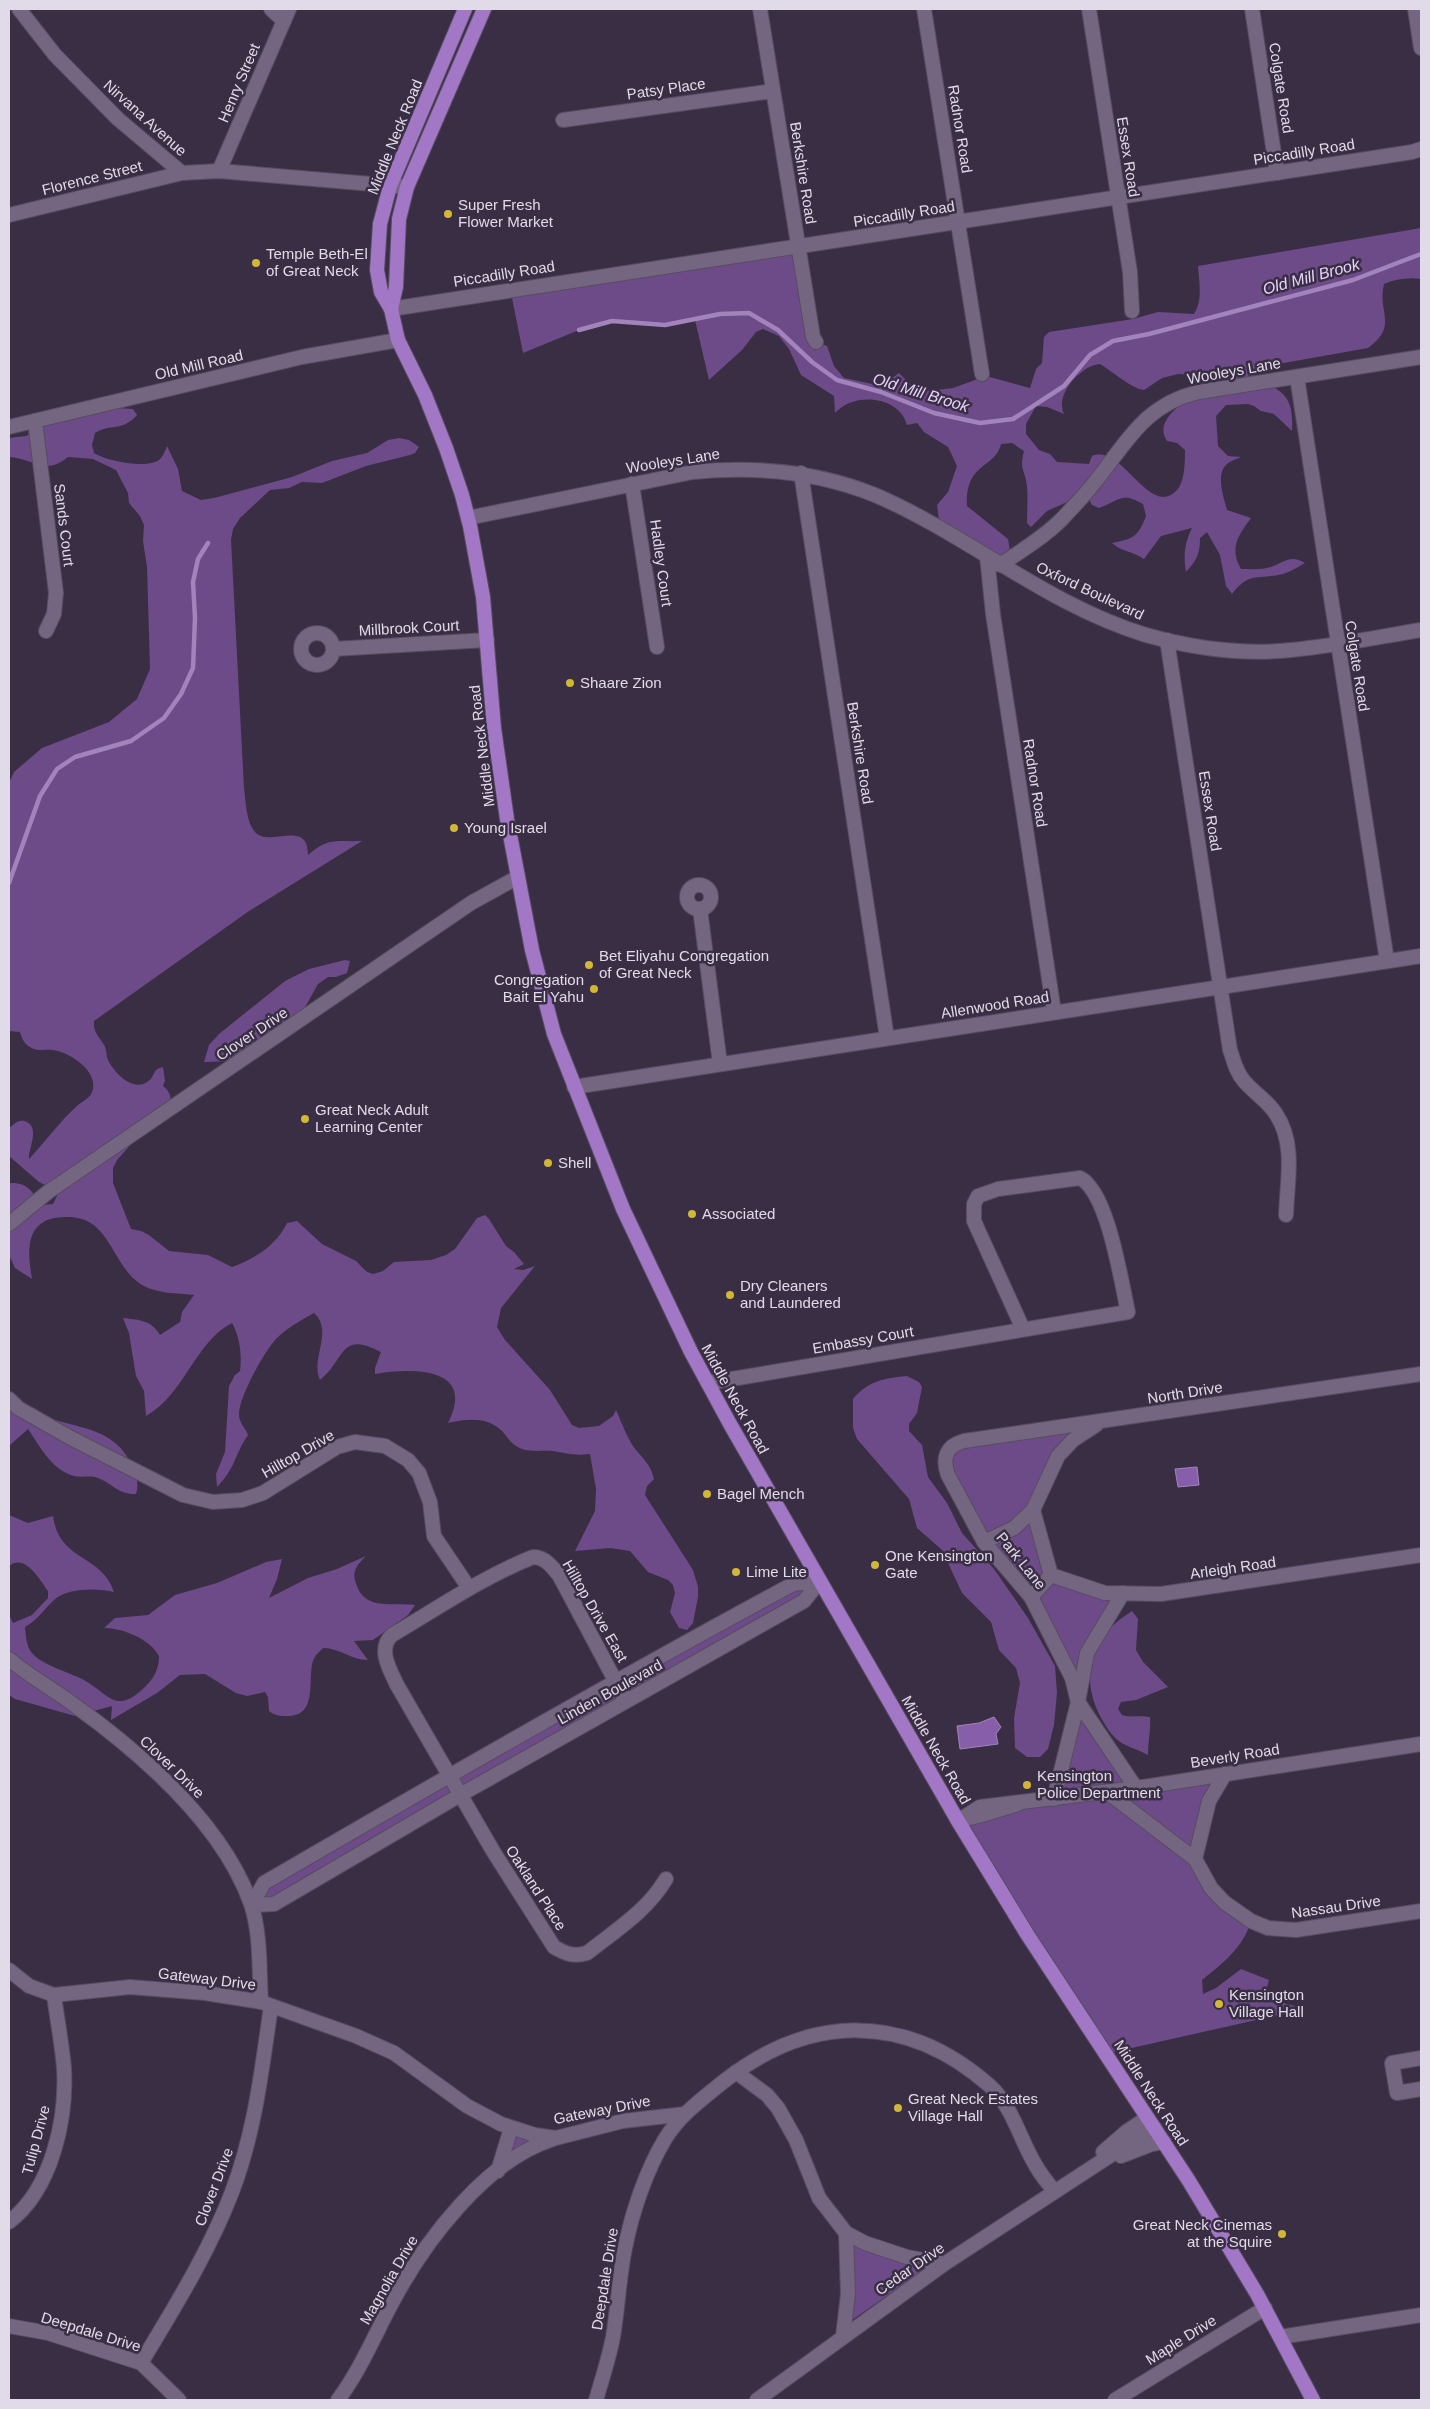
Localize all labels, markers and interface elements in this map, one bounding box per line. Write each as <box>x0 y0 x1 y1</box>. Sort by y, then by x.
street label: Henry Street <box>214 40 263 125</box>
street label: Colgate Road <box>1266 41 1297 135</box>
street label: Patsy Place <box>626 75 706 102</box>
street label: Nirvana Avenue <box>100 76 190 159</box>
street label: Middle Neck Road <box>364 77 425 197</box>
street label: Radnor Road <box>945 84 976 174</box>
street label: Essex Road <box>1114 116 1143 198</box>
street label: Berkshire Road <box>787 121 820 225</box>
street label: Piccadilly Road <box>1252 135 1356 168</box>
street label: Florence Street <box>40 157 144 198</box>
place label: Super Fresh Flower Market <box>458 196 554 230</box>
street label: Piccadilly Road <box>852 197 956 230</box>
marker: Super Fresh Flower Market <box>442 208 454 220</box>
place label: Temple Beth-El of Great Neck <box>266 245 368 279</box>
water label: Old Mill Brook <box>1261 255 1362 298</box>
marker: Temple Beth-El of Great Neck <box>250 257 262 269</box>
street label: Piccadilly Road <box>452 257 556 290</box>
street label: Old Mill Road <box>153 346 245 383</box>
street label: Wooleys Lane <box>1186 354 1282 387</box>
water label: Old Mill Brook <box>871 370 972 415</box>
street label: Wooleys Lane <box>625 445 721 476</box>
street label: Sands Court <box>51 483 78 568</box>
street label: Hadley Court <box>647 518 676 608</box>
street label: Oxford Boulevard <box>1034 558 1147 623</box>
street label: Millbrook Court <box>358 616 461 639</box>
street label: Colgate Road <box>1342 619 1373 713</box>
place label: Shaare Zion <box>580 674 662 691</box>
marker: Shaare Zion <box>564 677 576 689</box>
street label: Middle Neck Road <box>466 684 497 808</box>
street label: Berkshire Road <box>844 701 877 805</box>
street label: Radnor Road <box>1020 738 1051 828</box>
street label: Essex Road <box>1196 770 1225 852</box>
place label: Young Israel <box>464 819 547 836</box>
marker: Young Israel <box>448 822 460 834</box>
place label: Bet Eliyahu Congregation of Great Neck <box>599 947 769 981</box>
marker: Bet Eliyahu Congregation of Great Neck <box>583 959 595 971</box>
place label: Congregation Bait El Yahu <box>494 971 584 1005</box>
marker: Congregation Bait El Yahu <box>588 983 600 995</box>
street label: Allenwood Road <box>940 988 1050 1021</box>
street label: Clover Drive <box>213 1003 291 1064</box>
place label: Great Neck Adult Learning Center <box>315 1101 429 1135</box>
marker: Great Neck Adult Learning Center <box>299 1113 311 1125</box>
place label: Shell <box>558 1154 591 1171</box>
marker: Shell <box>542 1157 554 1169</box>
place label: Associated <box>702 1205 775 1222</box>
marker: Associated <box>686 1208 698 1220</box>
place label: Dry Cleaners and Laundered <box>740 1277 841 1311</box>
marker: Dry Cleaners and Laundered <box>724 1289 736 1301</box>
street label: Embassy Court <box>811 1322 916 1357</box>
street label: Middle Neck Road <box>698 1341 773 1456</box>
street label: North Drive <box>1146 1378 1224 1407</box>
street label: Hilltop Drive <box>258 1426 337 1481</box>
place label: Bagel Mench <box>717 1485 805 1502</box>
marker: Bagel Mench <box>701 1488 713 1500</box>
street label: Park Lane <box>993 1529 1050 1593</box>
place label: One Kensington Gate <box>885 1547 993 1581</box>
street label: Arleigh Road <box>1189 1553 1277 1582</box>
street label: Hilltop Drive East <box>559 1557 632 1666</box>
marker: One Kensington Gate <box>869 1559 881 1571</box>
place label: Lime Lite <box>746 1563 807 1580</box>
marker: Lime Lite <box>730 1566 742 1578</box>
street label: Linden Boulevard <box>555 1656 665 1727</box>
street label: Middle Neck Road <box>898 1692 974 1807</box>
street label: Clover Drive <box>137 1732 208 1801</box>
street label: Beverly Road <box>1189 1740 1281 1771</box>
place label: Kensington Police Department <box>1037 1767 1161 1801</box>
marker: Kensington Police Department <box>1021 1779 1033 1791</box>
street label: Oakland Place <box>503 1842 570 1933</box>
street label: Nassau Drive <box>1290 1892 1382 1921</box>
street label: Gateway Drive <box>157 1964 257 1993</box>
place label: Kensington Village Hall <box>1229 1986 1304 2020</box>
marker: Kensington Village Hall <box>1213 1998 1225 2010</box>
street label: Middle Neck Road <box>1111 2037 1192 2149</box>
place label: Great Neck Estates Village Hall <box>908 2090 1038 2124</box>
street label: Gateway Drive <box>552 2092 652 2127</box>
marker: Great Neck Estates Village Hall <box>892 2102 904 2114</box>
street label: Tulip Drive <box>18 2103 53 2176</box>
street label: Clover Drive <box>191 2145 236 2228</box>
place label: Great Neck Cinemas at the Squire <box>1133 2216 1272 2250</box>
street label: Deepdale Drive <box>588 2227 621 2331</box>
marker: Great Neck Cinemas at the Squire <box>1276 2228 1288 2240</box>
street label: Magnolia Drive <box>356 2232 421 2327</box>
street label: Cedar Drive <box>872 2239 947 2299</box>
street label: Deepdale Drive <box>39 2308 143 2355</box>
street label: Maple Drive <box>1142 2311 1219 2368</box>

